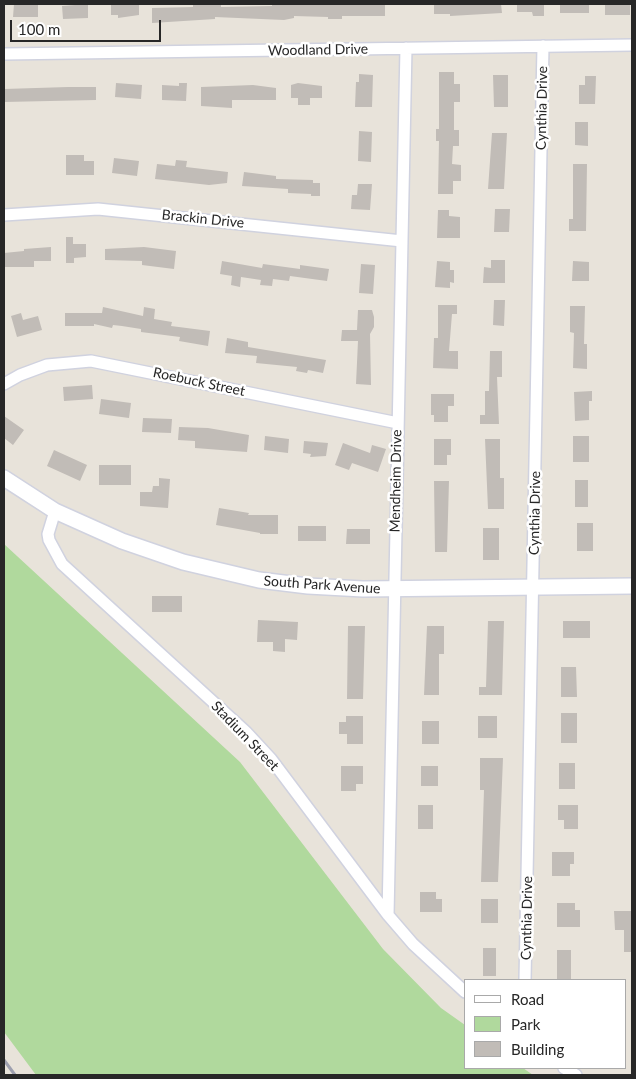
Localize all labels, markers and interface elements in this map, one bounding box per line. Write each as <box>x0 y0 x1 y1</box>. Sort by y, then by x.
scale bar <box>12 10 164 42</box>
text: 100 m <box>18 20 60 38</box>
street label: Woodland Drive <box>268 41 368 59</box>
street label: Cynthia Drive <box>533 66 551 150</box>
street label: Brackin Drive <box>161 206 245 232</box>
street label: Roebuck Street <box>152 364 246 400</box>
street label: Mendheim Drive <box>387 429 405 533</box>
street label: Cynthia Drive <box>526 471 544 555</box>
street label: South Park Avenue <box>263 573 381 597</box>
street label: Stadium Street <box>208 698 282 774</box>
street label: Cynthia Drive <box>518 876 536 960</box>
legend <box>464 979 626 1069</box>
text: Road <box>511 990 544 1008</box>
text: Park <box>511 1015 540 1033</box>
text: Building <box>511 1040 564 1058</box>

